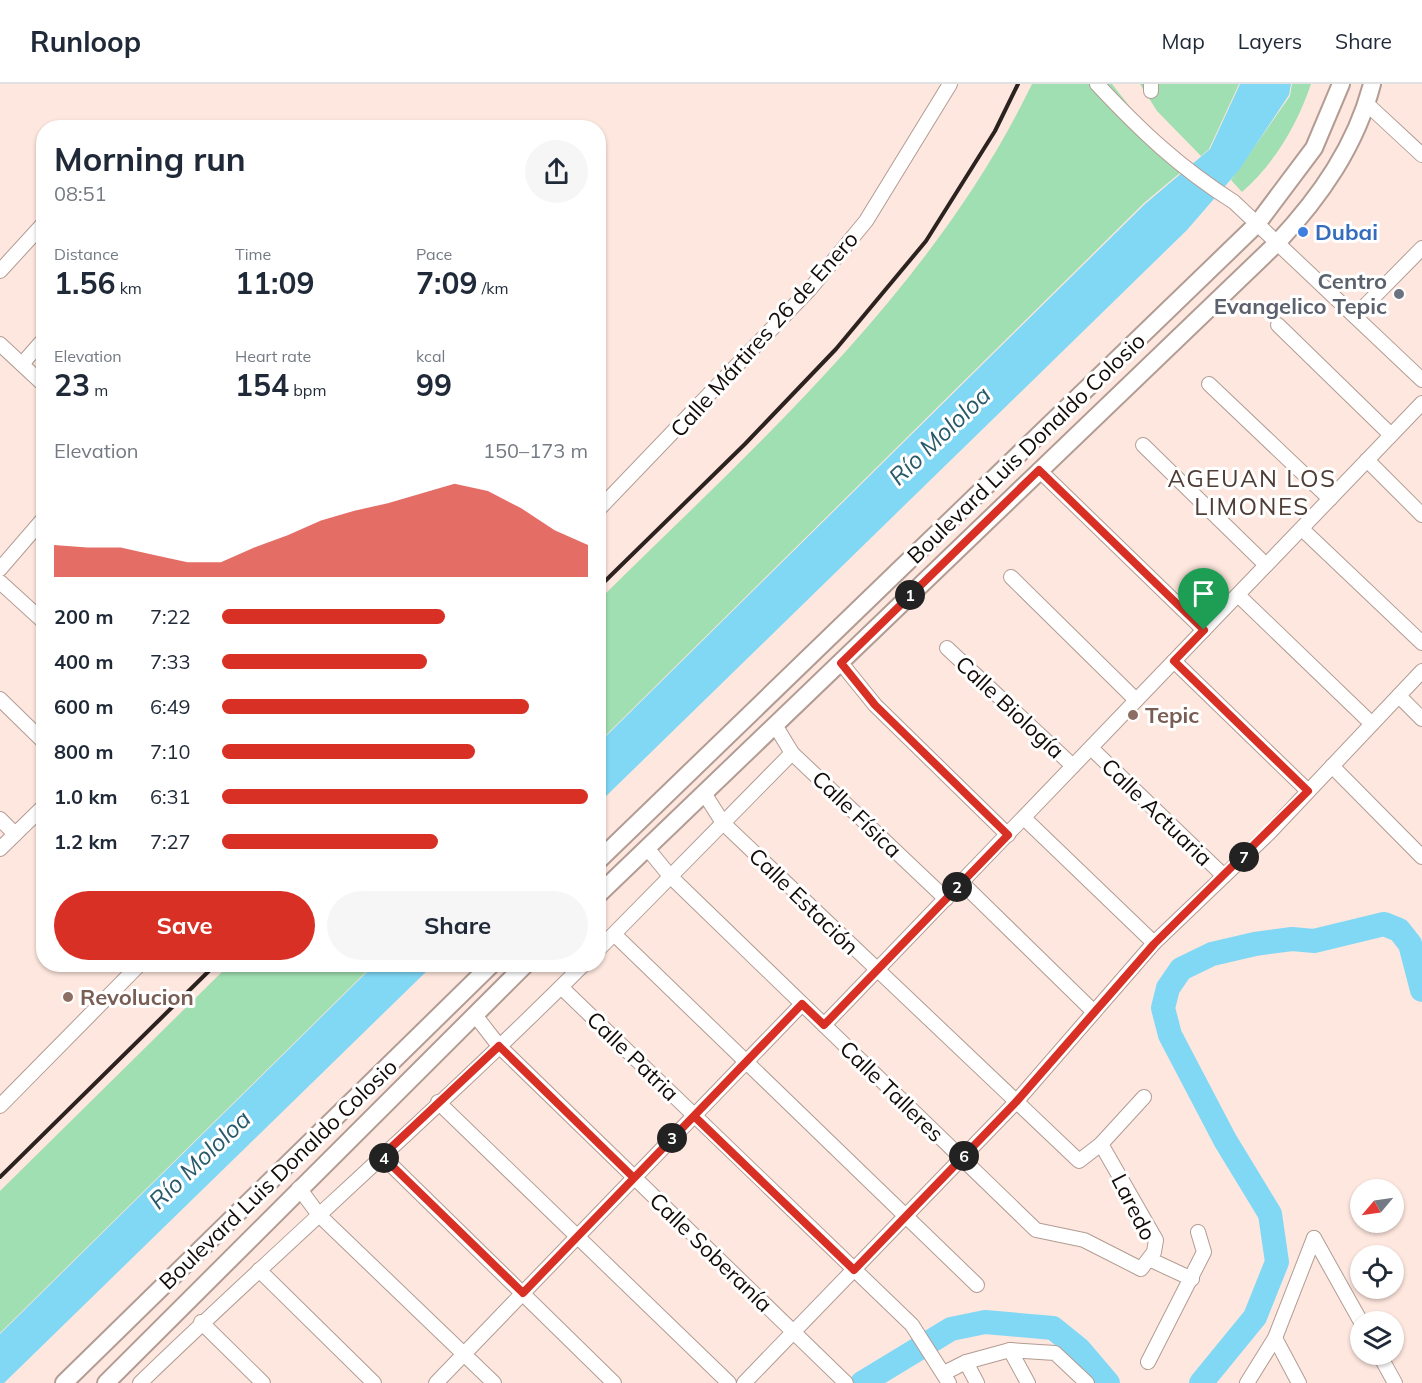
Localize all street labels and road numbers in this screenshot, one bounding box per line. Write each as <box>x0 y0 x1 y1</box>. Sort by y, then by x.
street label: Calle Mártires 26 de Enero <box>664 225 864 443</box>
street label: Boulevard Luis Donaldo Colosio <box>901 327 1151 569</box>
street label: Calle Biología <box>950 650 1070 764</box>
street label: Calle Actuaria <box>1096 752 1218 872</box>
street label: Calle Física <box>806 764 908 864</box>
street label: Calle Estación <box>743 842 865 960</box>
street label: Calle Patria <box>581 1005 685 1107</box>
street label: Calle Talleres <box>834 1034 950 1148</box>
street label: Boulevard Luis Donaldo Colosio <box>153 1053 403 1295</box>
street label: Laredo <box>1105 1169 1163 1245</box>
street label: Calle Soberanía <box>644 1186 778 1318</box>

